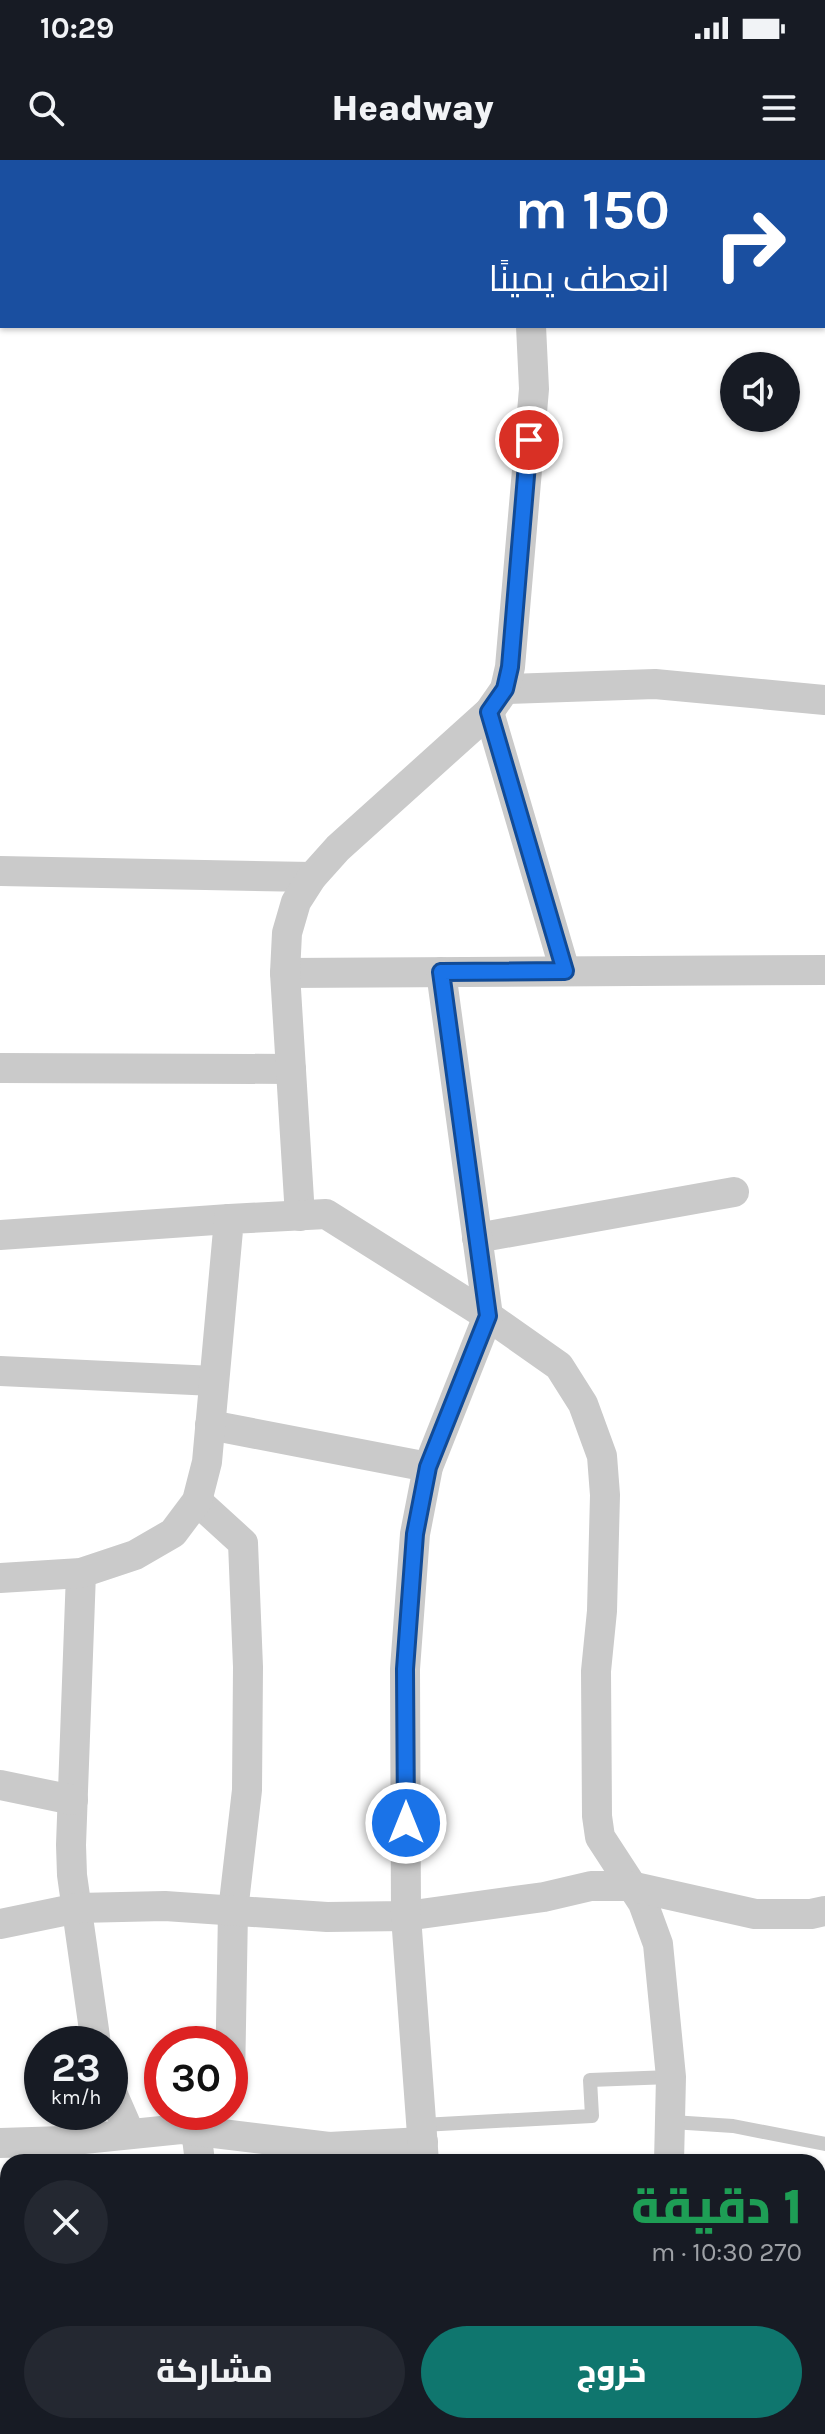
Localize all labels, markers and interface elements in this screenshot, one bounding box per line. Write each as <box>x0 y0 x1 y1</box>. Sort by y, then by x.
text: 10:29 <box>40 10 114 46</box>
icon: search <box>24 86 68 130</box>
icon: menu <box>757 86 801 130</box>
text: Headway <box>331 87 494 129</box>
text: 150 m <box>515 177 670 242</box>
icon: right <box>698 192 802 296</box>
text: انعطف يمينًا <box>489 258 670 300</box>
map controls <box>720 352 800 432</box>
button: sound <box>720 352 800 432</box>
pin <box>495 406 563 474</box>
icon: arrive <box>507 418 551 462</box>
position arrow <box>364 1781 448 1865</box>
speed limit sign: 30 <box>144 2026 248 2130</box>
text: 23 <box>51 2044 101 2091</box>
text: km/h <box>51 2086 101 2109</box>
text: 1 دقيقة <box>631 2179 802 2235</box>
button: close <box>24 2180 108 2264</box>
text: 270 m · 10:30 <box>651 2237 802 2268</box>
button: مشاركة <box>24 2326 405 2418</box>
button: خروج <box>421 2326 802 2418</box>

